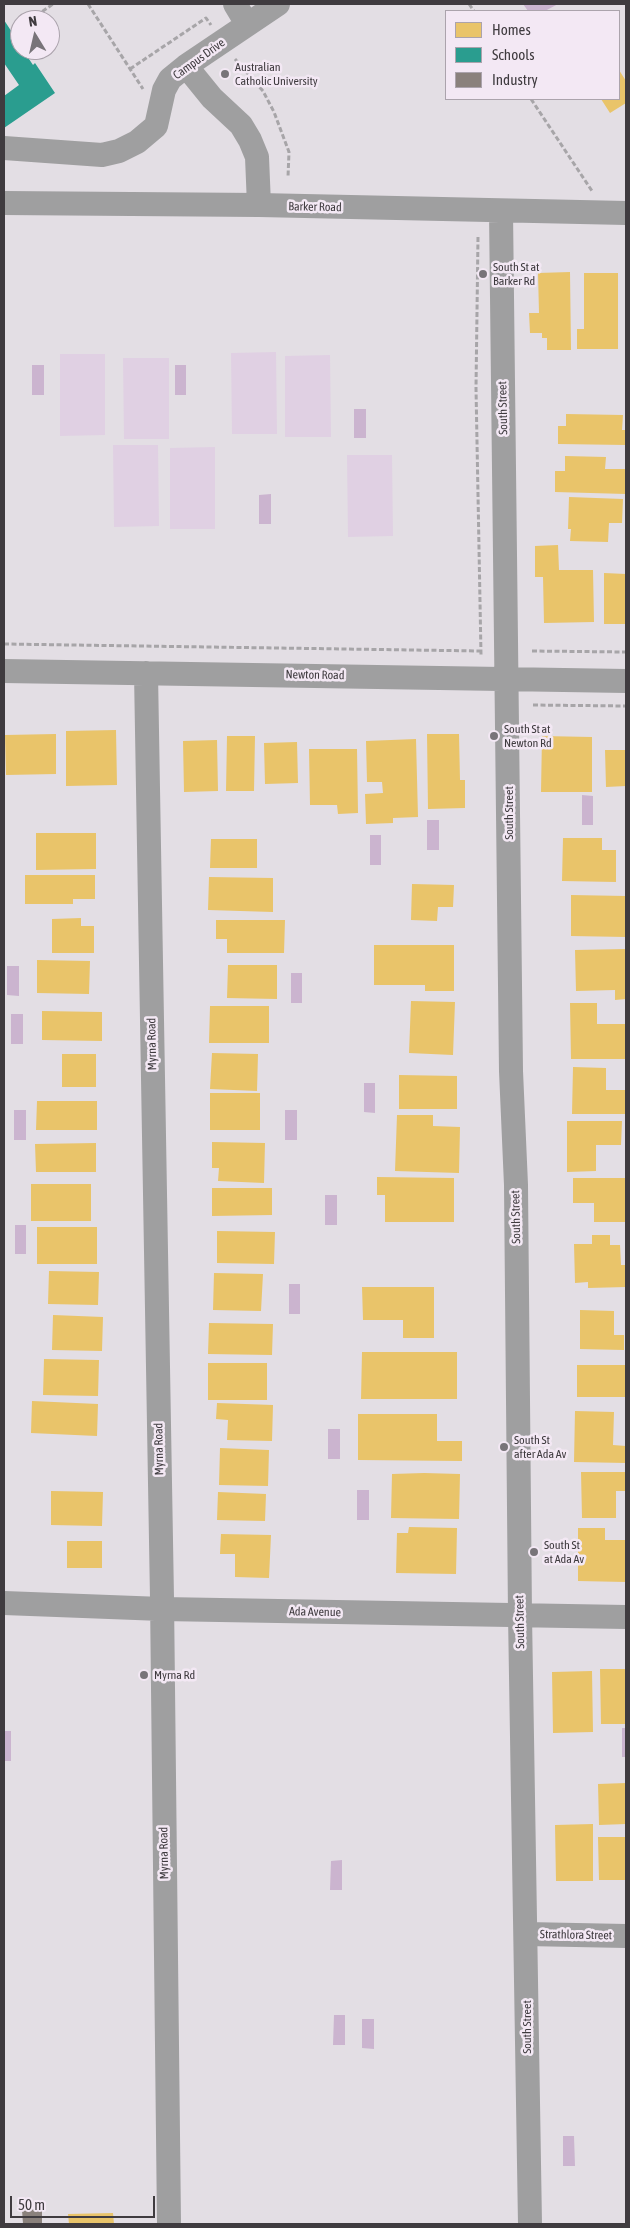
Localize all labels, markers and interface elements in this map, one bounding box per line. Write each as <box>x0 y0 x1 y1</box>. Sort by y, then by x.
north arrow <box>10 10 60 60</box>
legend <box>445 10 620 100</box>
text: N <box>27 13 38 30</box>
text: Homes <box>492 21 531 38</box>
street label: Campus Drive <box>170 35 228 83</box>
text: Schools <box>492 46 535 63</box>
place label: Australian Catholic University <box>235 60 318 88</box>
marker: Australian Catholic University <box>219 68 231 80</box>
text: Industry <box>492 71 538 88</box>
street label: Barker Road <box>288 199 342 215</box>
place label: South St at Barker Rd <box>493 260 540 288</box>
marker: South St at Barker Rd <box>477 268 489 280</box>
street label: South Street <box>495 381 511 435</box>
street label: Newton Road <box>285 667 345 683</box>
place label: South St at Newton Rd <box>504 722 552 750</box>
marker: South St at Newton Rd <box>488 730 500 742</box>
street label: South Street <box>502 786 516 840</box>
street label: Myrna Road <box>144 1018 160 1070</box>
street label: South Street <box>508 1190 524 1244</box>
street label: Myrna Road <box>151 1423 167 1475</box>
place label: South St after Ada Av <box>514 1433 566 1461</box>
marker: South St after Ada Av <box>498 1441 510 1453</box>
place label: South St at Ada Av <box>544 1538 584 1566</box>
marker: South St at Ada Av <box>528 1546 540 1558</box>
street label: South Street <box>512 1595 528 1649</box>
street label: Ada Avenue <box>289 1604 341 1620</box>
place label: Myrna Rd <box>154 1668 195 1682</box>
marker: Myrna Rd <box>138 1669 150 1681</box>
street label: Myrna Road <box>156 1827 172 1879</box>
street label: Strathlora Street <box>540 1927 612 1943</box>
street label: South Street <box>520 2000 534 2054</box>
scale bar <box>12 2186 158 2218</box>
text: 50 m <box>18 2196 45 2213</box>

